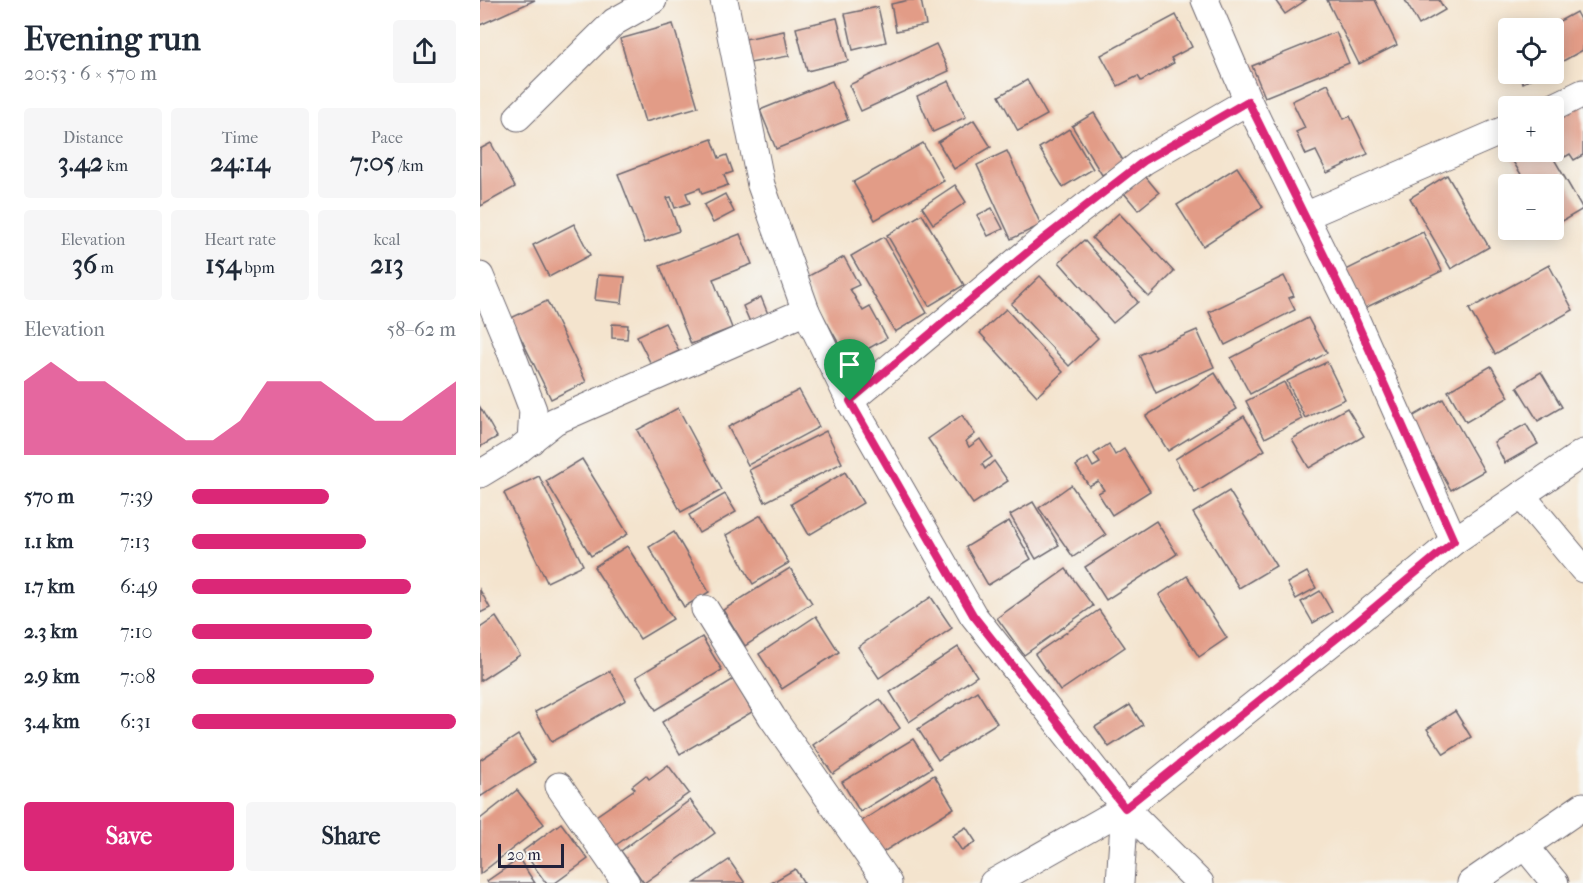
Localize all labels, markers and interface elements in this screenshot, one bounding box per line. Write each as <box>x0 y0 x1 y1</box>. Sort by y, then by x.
map controls <box>1498 18 1564 240</box>
button: locate <box>1498 18 1564 84</box>
text: Evening run <box>24 20 201 59</box>
button: share <box>393 20 456 83</box>
text: 20:53 · 6 × 570 m <box>24 62 157 85</box>
button: + <box>1498 96 1564 162</box>
text: Distance <box>63 128 123 147</box>
text: Time <box>222 128 258 147</box>
text: Pace <box>371 128 403 147</box>
text: 3.42 <box>58 147 103 178</box>
text: 24:14 <box>210 147 270 178</box>
text: 7:05 <box>350 147 395 178</box>
text: km <box>103 156 128 175</box>
text: /km <box>395 156 424 175</box>
button: − <box>1498 174 1564 240</box>
text: Elevation <box>61 230 125 249</box>
text: Heart rate <box>204 230 276 249</box>
text: kcal <box>374 230 400 249</box>
text: 36 <box>72 249 97 280</box>
text: 154 <box>205 249 241 280</box>
text: 213 <box>370 249 404 280</box>
text: m <box>97 258 114 277</box>
text: bpm <box>241 258 275 277</box>
text: Elevation <box>24 318 105 341</box>
text: 58–62 m <box>387 318 456 341</box>
pin <box>824 339 875 401</box>
icon: arrive <box>833 348 866 381</box>
text: 570 m <box>24 485 74 508</box>
text: 7:39 <box>120 485 153 508</box>
text: 1.1 km <box>24 530 73 553</box>
text: 7:13 <box>120 530 150 553</box>
text: 1.7 km <box>24 575 75 598</box>
text: 6:49 <box>120 575 158 598</box>
text: 2.3 km <box>24 620 78 643</box>
text: 7:10 <box>120 620 153 643</box>
text: 2.9 km <box>24 665 80 688</box>
text: 7:08 <box>120 665 156 688</box>
text: 3.4 km <box>24 710 80 733</box>
text: 6:31 <box>120 710 151 733</box>
button: Save <box>24 802 234 871</box>
button: Share <box>246 802 456 871</box>
scale bar <box>498 841 564 868</box>
text: 20 m <box>507 845 541 864</box>

